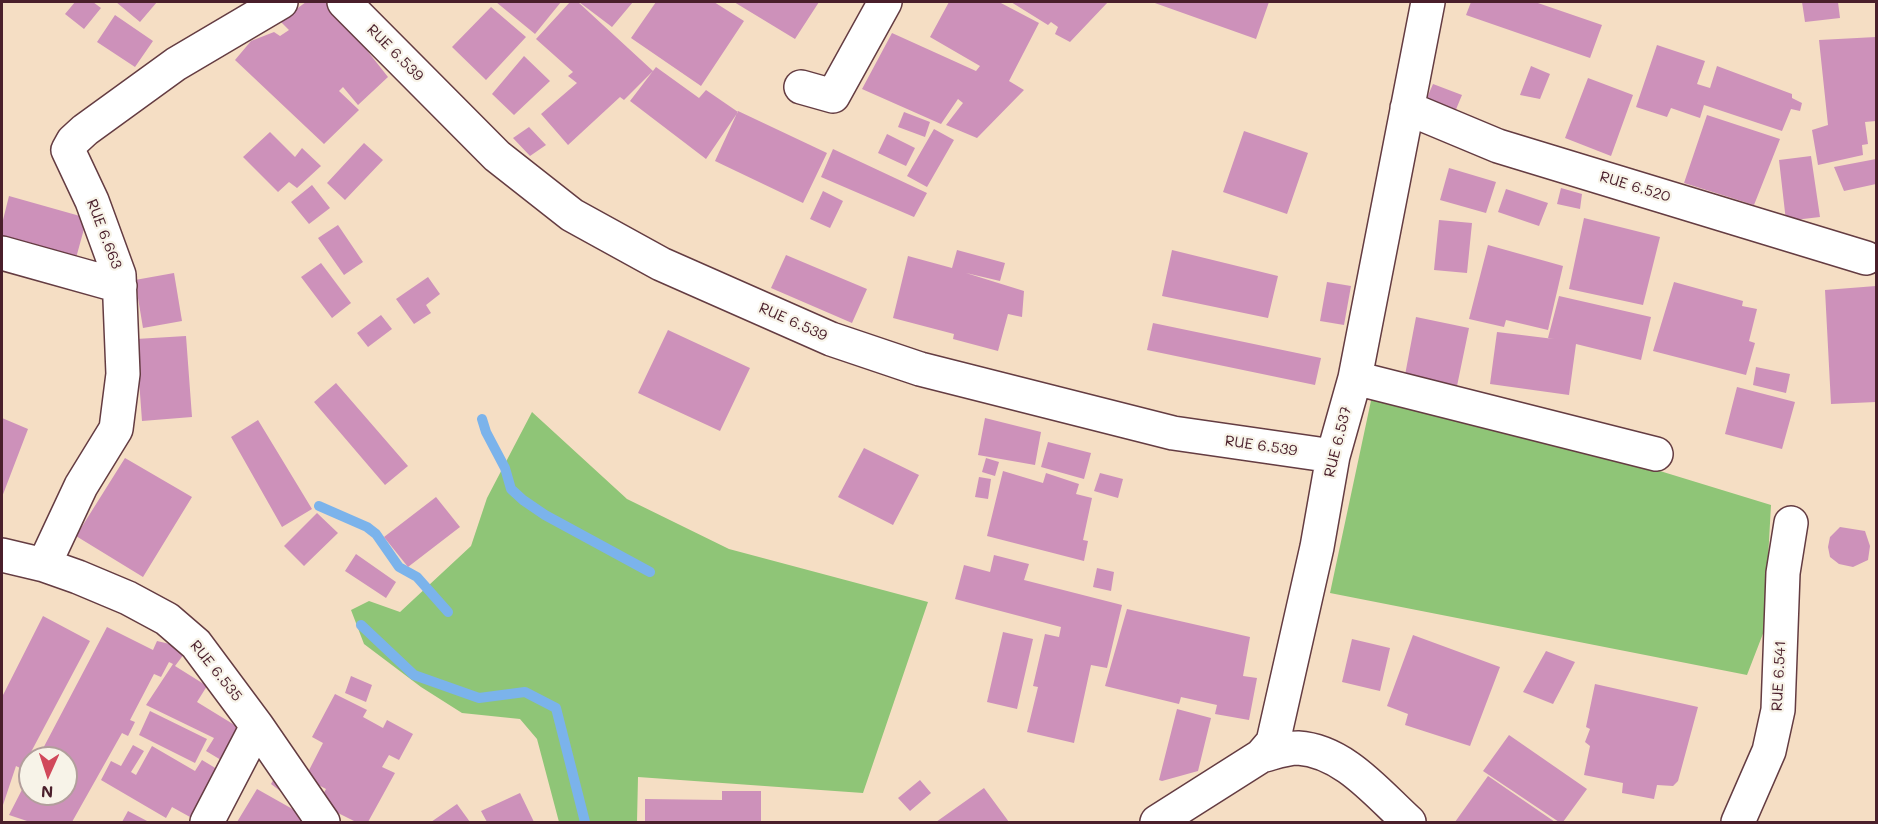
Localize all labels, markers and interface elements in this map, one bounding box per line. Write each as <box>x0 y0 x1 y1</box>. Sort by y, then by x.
street label: RUE 6.539 <box>363 21 427 85</box>
street label: RUE 6.520 <box>1598 168 1672 206</box>
street label: RUE 6.663 <box>82 197 126 271</box>
street label: RUE 6.539 <box>756 299 830 345</box>
street label: RUE 6.537 <box>1321 405 1355 479</box>
street label: RUE 6.539 <box>1224 432 1298 460</box>
street label: RUE 6.535 <box>186 637 246 705</box>
street label: RUE 6.541 <box>1768 640 1790 712</box>
north arrow <box>18 746 78 806</box>
text: N <box>41 782 54 803</box>

